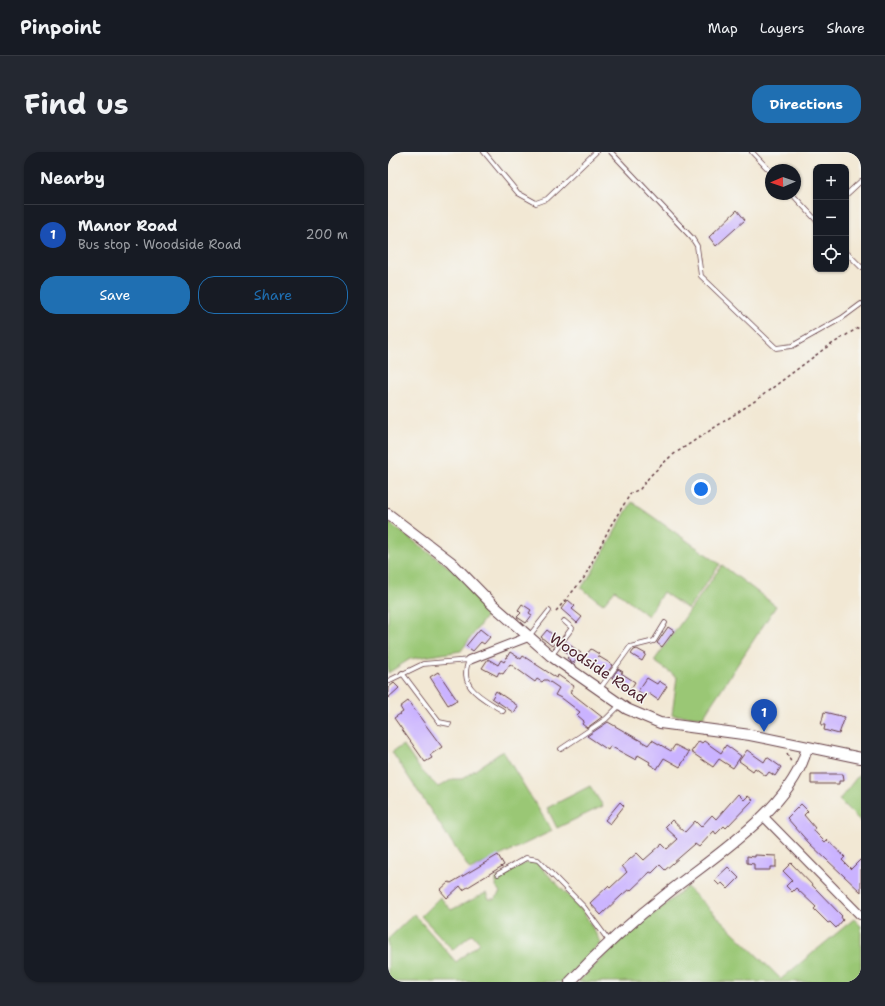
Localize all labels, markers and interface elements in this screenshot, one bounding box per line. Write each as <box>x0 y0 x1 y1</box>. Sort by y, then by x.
text: Pinpoint <box>20 15 101 40</box>
text: Map <box>708 19 738 37</box>
text: Layers <box>760 19 804 37</box>
text: Share <box>826 19 865 37</box>
text: Find us <box>24 85 129 123</box>
button: Directions <box>752 85 861 123</box>
north arrow <box>765 164 801 200</box>
map controls <box>813 164 849 272</box>
button: + <box>813 164 849 200</box>
text: Nearby <box>40 167 105 189</box>
button: − <box>813 200 849 236</box>
text: Manor Road <box>78 216 177 236</box>
text: 1 <box>50 226 56 243</box>
text: 200 m <box>306 226 348 243</box>
text: Bus stop · Woodside Road <box>78 236 241 253</box>
button: locate <box>813 236 849 272</box>
button: Save <box>40 276 190 314</box>
button: Share <box>198 276 348 314</box>
your location <box>691 479 711 499</box>
street label: Woodside Road <box>545 628 651 708</box>
pin: 1 <box>751 699 777 732</box>

